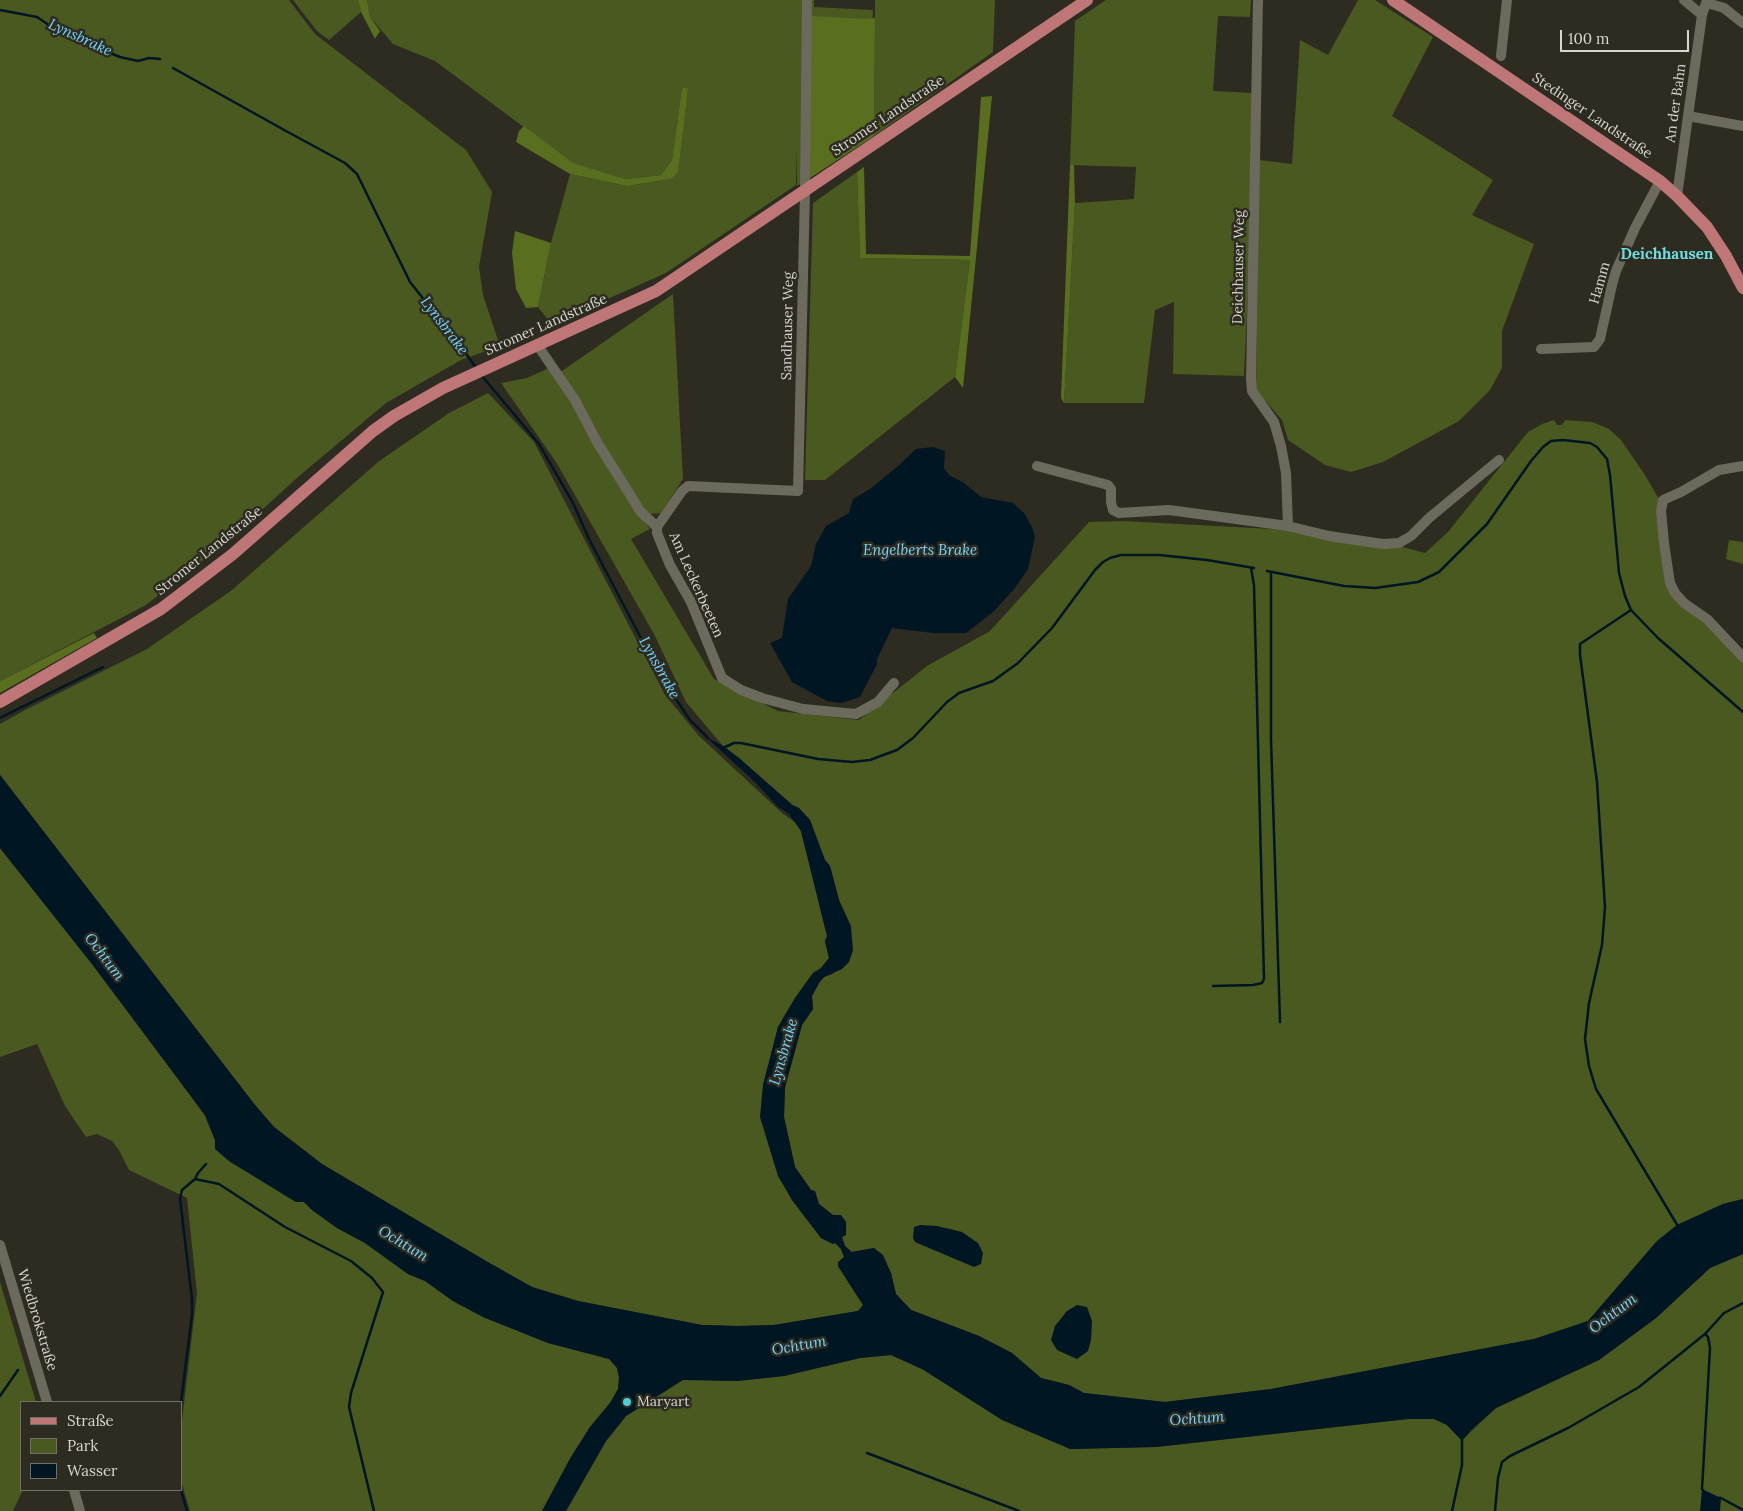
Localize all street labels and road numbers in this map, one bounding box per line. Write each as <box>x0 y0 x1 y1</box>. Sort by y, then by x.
street label: An der Bahn <box>1662 62 1690 144</box>
street label: Stedinger Landstraße <box>1529 70 1655 162</box>
street label: Stromer Landstraße <box>829 72 947 160</box>
street label: Deichhauser Weg <box>1230 210 1248 324</box>
street label: Hamm <box>1586 260 1614 306</box>
street label: Sandhauser Weg <box>779 272 797 380</box>
street label: Stromer Landstraße <box>482 290 610 360</box>
street label: Stromer Landstraße <box>152 503 266 599</box>
street label: Am Leckerbeeten <box>665 530 727 640</box>
street label: Wiedbrokstraße <box>14 1267 60 1373</box>

